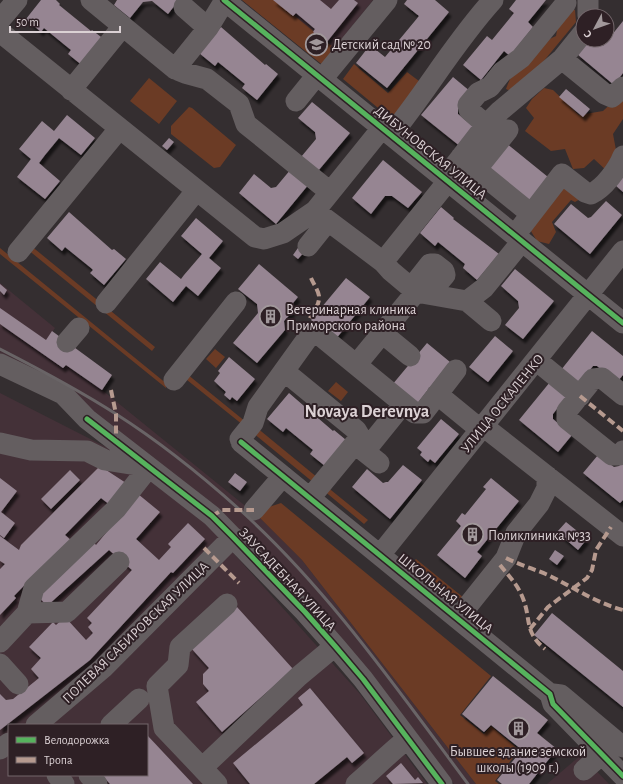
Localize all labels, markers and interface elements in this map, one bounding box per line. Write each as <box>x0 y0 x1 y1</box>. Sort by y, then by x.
scale bar <box>10 8 120 34</box>
north arrow <box>575 8 615 48</box>
text: 50 m <box>16 16 39 28</box>
text: С <box>582 28 594 40</box>
school or university icon: Детский сад № 20 <box>304 31 330 57</box>
place label: Детский сад № 20 <box>332 38 431 52</box>
street label: ДИБУНОВСКАЯ УЛИЦА <box>372 103 489 202</box>
place label: Ветеринарная клиника Приморского района <box>286 303 417 333</box>
building icon: Ветеринарная клиника Приморского района <box>258 304 284 330</box>
street label: УЛИЦА ОСКАЛЕНКО <box>459 352 547 456</box>
district label: Novaya Derevnya <box>304 403 430 421</box>
building icon: Поликлиника №33 <box>460 522 486 548</box>
street label: ЗАУСАДЕБНАЯ УЛИЦА <box>236 525 339 634</box>
place label: Поликлиника №33 <box>488 529 591 543</box>
street label: ШКОЛЬНАЯ УЛИЦА <box>395 551 496 636</box>
street label: ПОЛЕВАЯ САБИРОВСКАЯ УЛИЦА <box>60 559 211 706</box>
building icon: Бывшее здание земской школы (1909 г.) <box>505 716 531 742</box>
legend <box>8 724 148 776</box>
text: Велодорожка <box>44 734 110 746</box>
place label: Бывшее здание земской школы (1909 г.) <box>450 745 586 775</box>
text: Тропа <box>44 754 73 766</box>

